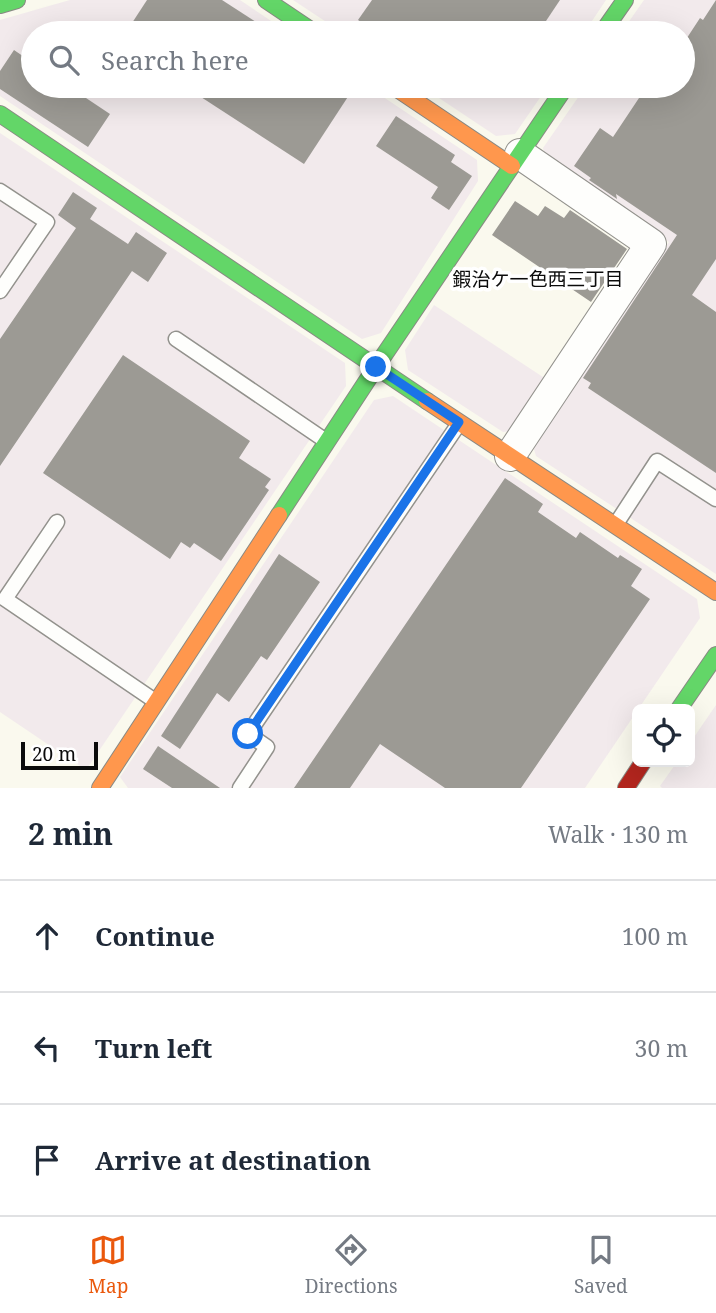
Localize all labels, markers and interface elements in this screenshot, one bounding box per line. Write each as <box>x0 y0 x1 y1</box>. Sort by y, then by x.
search box <box>21 21 695 98</box>
icon: search <box>45 41 83 79</box>
text: Search here <box>101 42 249 78</box>
district label: 鍜治ケ一色西三丁目 <box>452 266 624 292</box>
route end <box>360 351 391 382</box>
map controls <box>632 704 695 767</box>
button: locate <box>632 704 695 767</box>
route start <box>232 718 263 749</box>
scale bar <box>21 739 98 771</box>
text: 20 m <box>32 741 76 767</box>
text: 2 min <box>28 813 113 854</box>
text: Walk · 130 m <box>548 818 688 850</box>
icon: ahead <box>28 917 66 955</box>
text: Continue <box>95 918 215 954</box>
text: 100 m <box>622 920 688 952</box>
icon: left <box>28 1029 66 1067</box>
text: Turn left <box>95 1030 212 1066</box>
text: 30 m <box>635 1032 688 1064</box>
icon: arrive <box>28 1141 66 1179</box>
text: Arrive at destination <box>95 1142 371 1178</box>
tab: Map <box>88 1231 128 1299</box>
tab: Directions <box>305 1231 398 1299</box>
tab: Saved <box>574 1231 628 1299</box>

